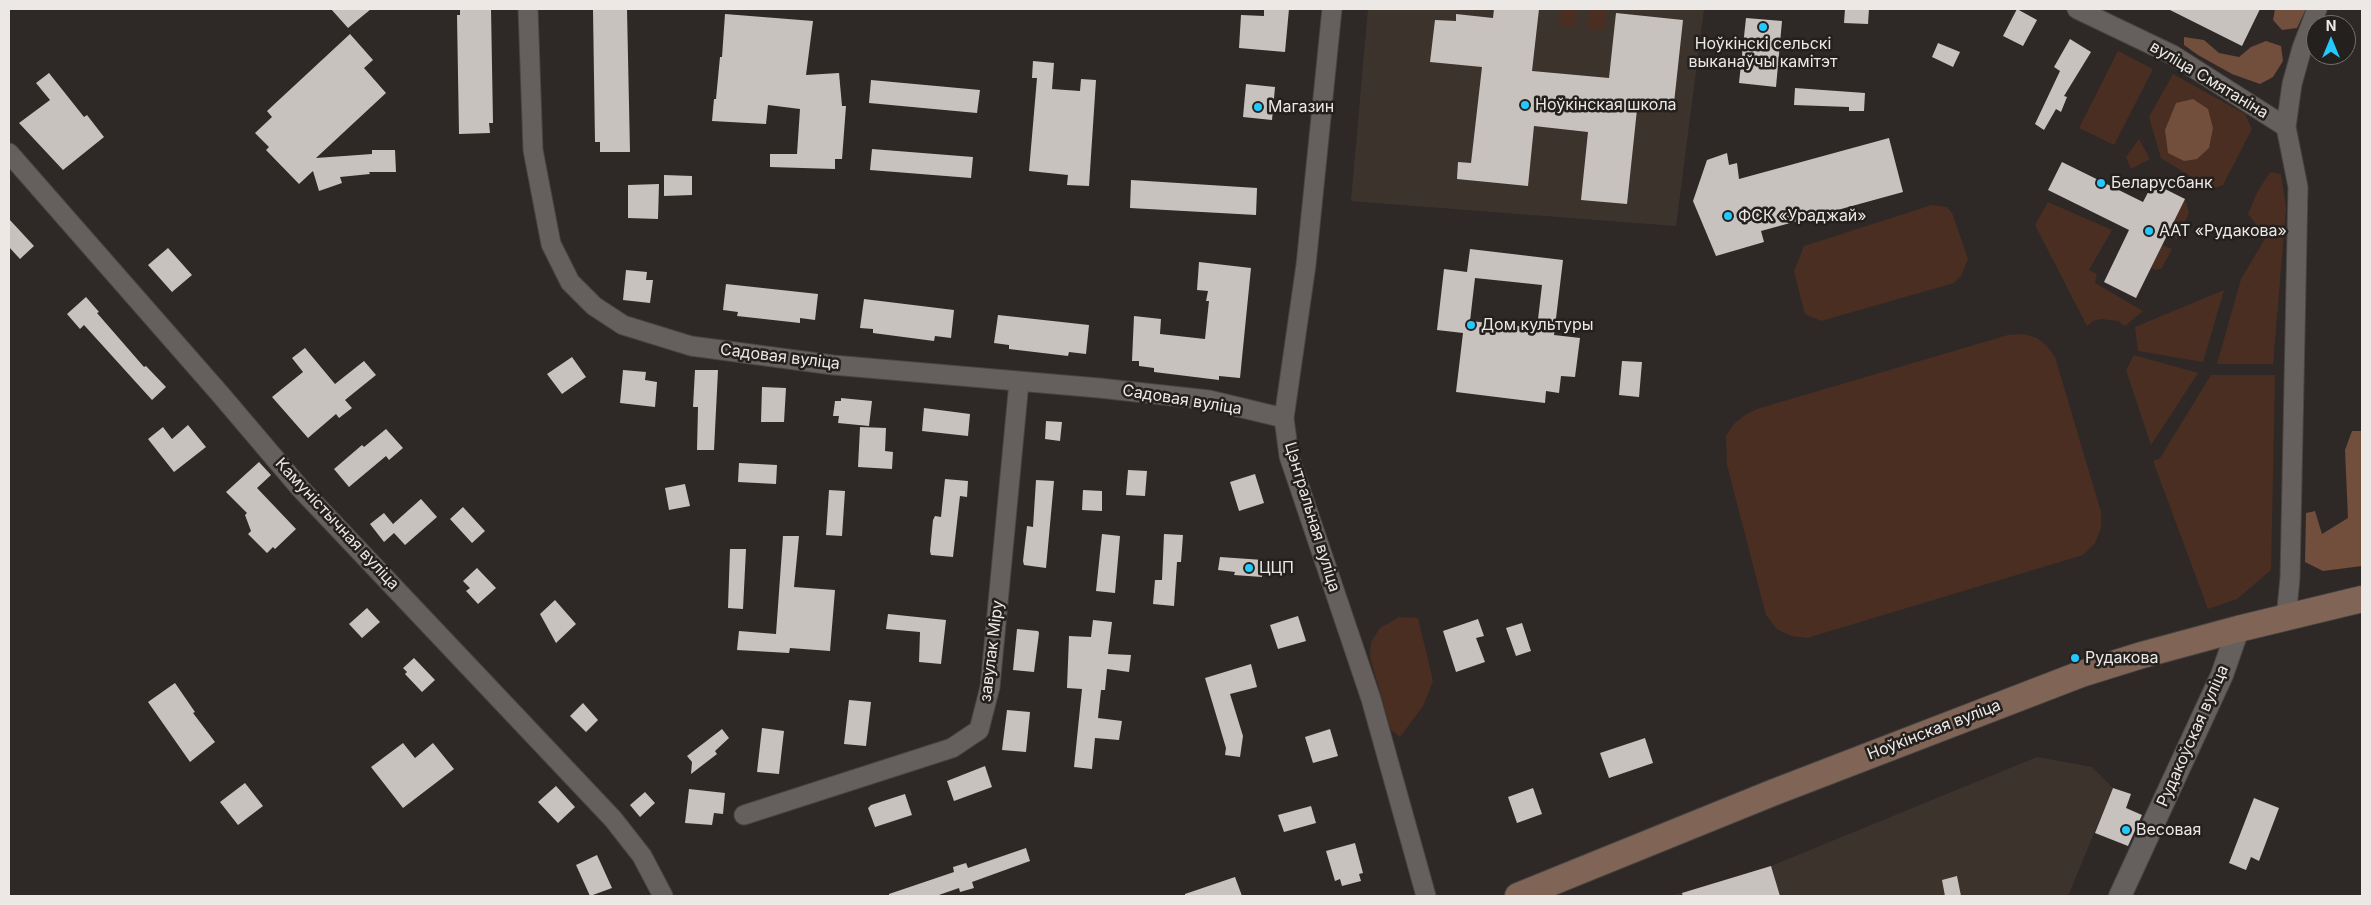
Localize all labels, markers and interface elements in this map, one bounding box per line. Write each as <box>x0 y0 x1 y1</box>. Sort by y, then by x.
north arrow <box>2306 15 2356 65</box>
text: N <box>2326 17 2336 34</box>
marker: Ноўкінскі сельскі выканаўчы камітэт <box>1757 21 1769 33</box>
place label: Ноўкінскі сельскі выканаўчы камітэт <box>1689 34 1837 72</box>
street label: вуліца Смятаніна <box>2146 37 2272 123</box>
place label: Ноўкінская школа <box>1535 95 1677 115</box>
place label: Магазин <box>1268 97 1334 117</box>
marker: Ноўкінская школа <box>1519 99 1531 111</box>
marker: Магазин <box>1252 101 1264 113</box>
place label: Беларусбанк <box>2111 173 2213 193</box>
marker: Беларусбанк <box>2095 177 2107 189</box>
place label: ФСК «Ураджай» <box>1738 206 1867 226</box>
marker: ФСК «Ураджай» <box>1722 210 1734 222</box>
place label: ААТ «Рудакова» <box>2159 221 2287 241</box>
marker: ААТ «Рудакова» <box>2143 225 2155 237</box>
place label: Дом культуры <box>1481 315 1594 335</box>
marker: Дом культуры <box>1465 319 1477 331</box>
street label: Садовая вуліца <box>719 340 841 374</box>
street label: Садовая вуліца <box>1121 381 1243 419</box>
street label: Цэнтральная вуліца <box>1280 440 1344 594</box>
street label: Камуністычная вуліца <box>271 454 403 594</box>
place label: ЦЦП <box>1259 558 1294 578</box>
marker: ЦЦП <box>1243 562 1255 574</box>
street label: завулак Міру <box>976 599 1008 703</box>
place label: Рудакова <box>2085 648 2158 668</box>
marker: Рудакова <box>2069 652 2081 664</box>
street label: Рудакоўская вуліца <box>2153 662 2233 810</box>
street label: Ноўкінская вуліца <box>1865 696 2003 764</box>
place label: Весовая <box>2136 820 2201 840</box>
marker: Весовая <box>2120 824 2132 836</box>

